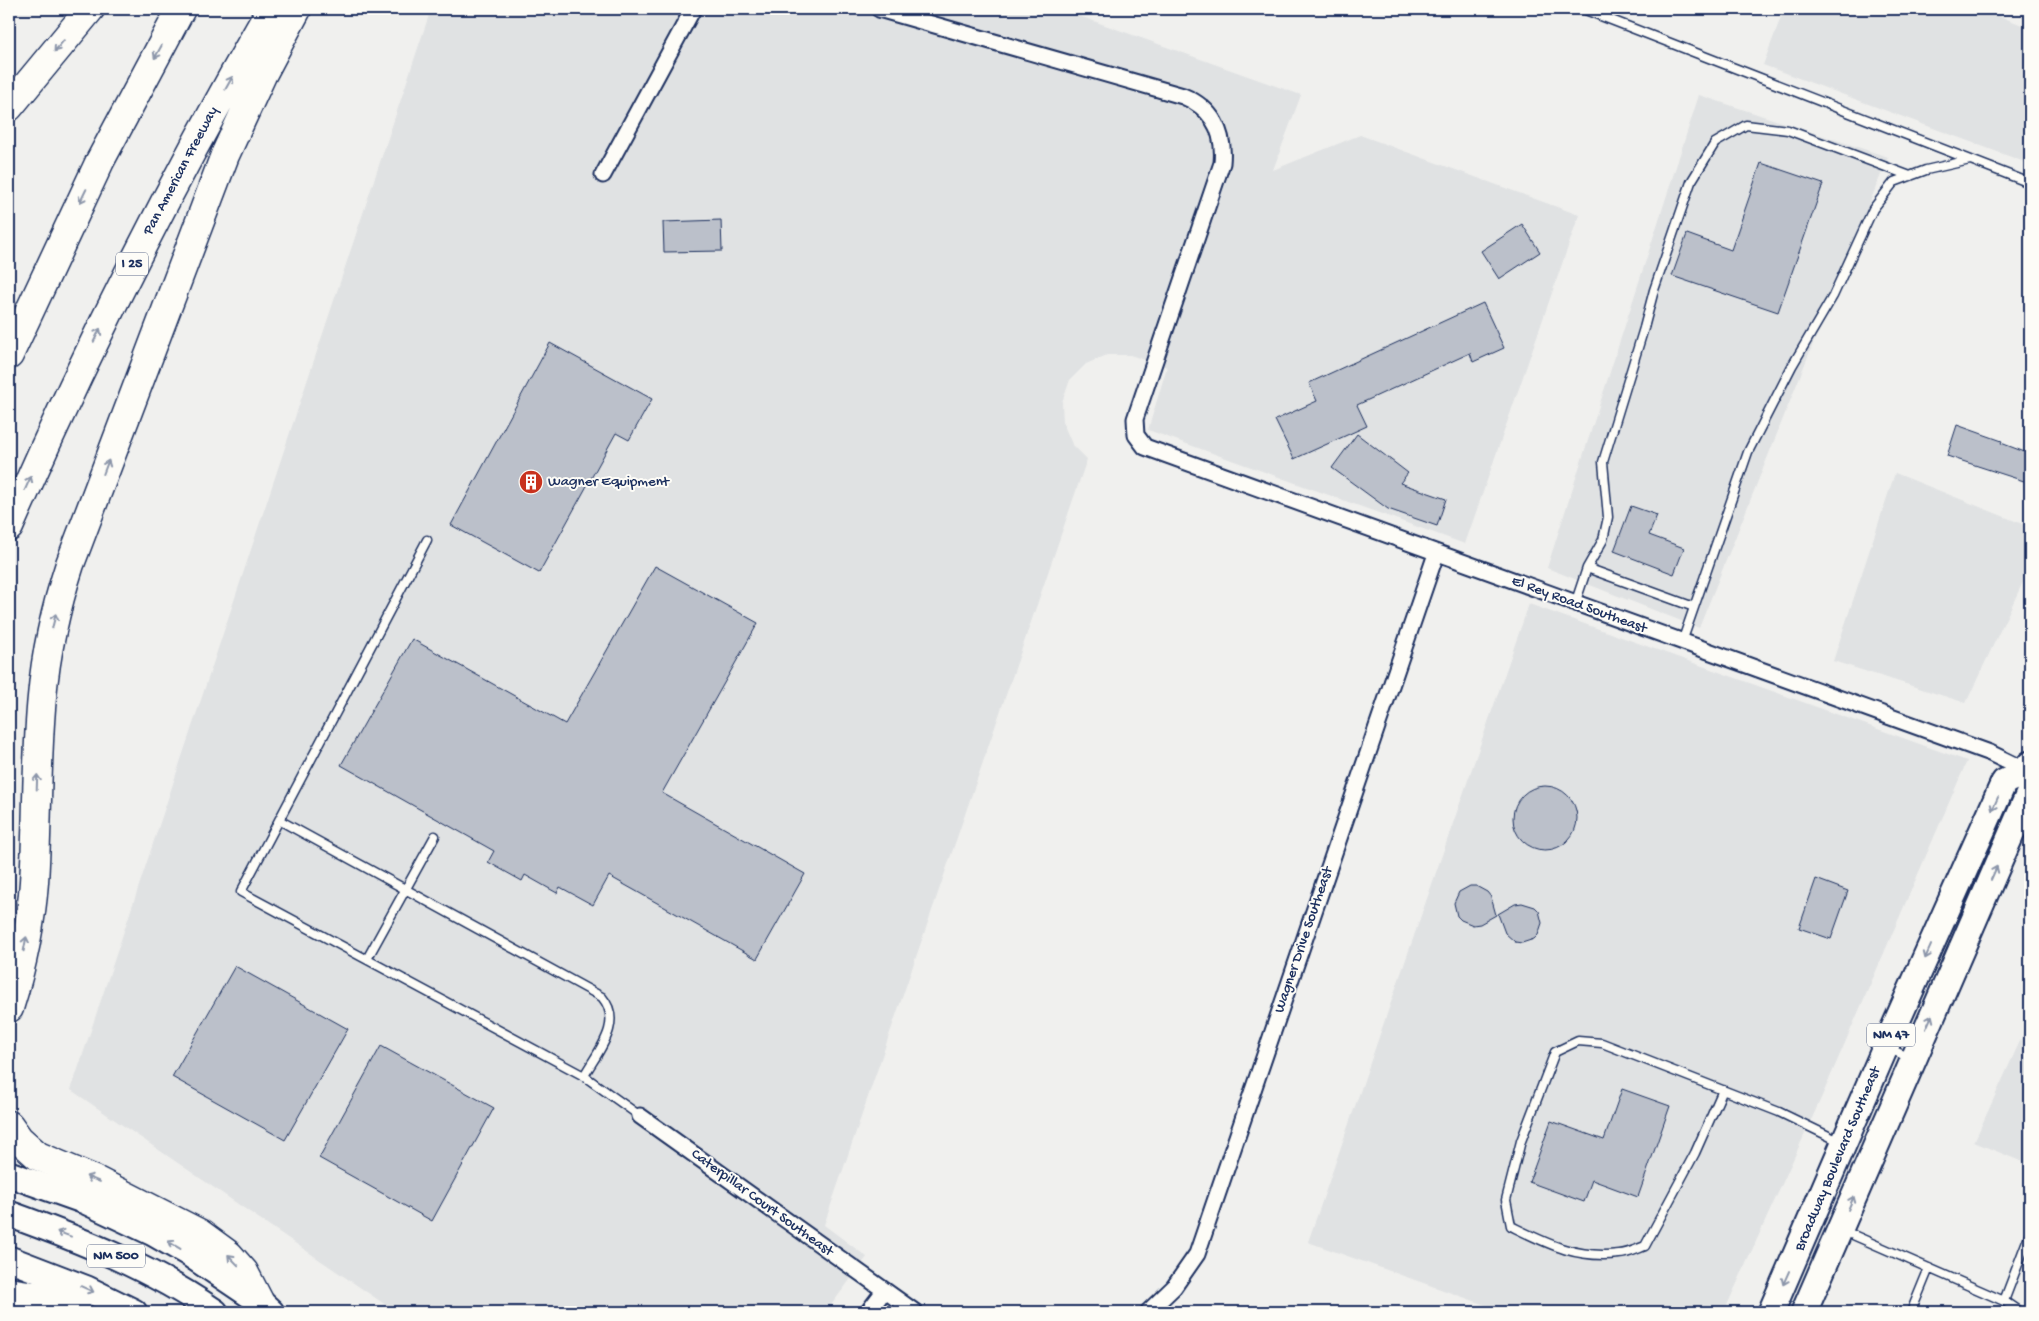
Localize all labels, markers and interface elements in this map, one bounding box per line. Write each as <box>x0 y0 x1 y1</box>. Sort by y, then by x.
one-way arrow <box>53 40 65 53</box>
one-way arrow <box>152 44 162 58</box>
one-way arrow <box>224 75 234 90</box>
street label: Pan American Freeway <box>139 103 223 239</box>
one-way arrow <box>78 188 87 203</box>
road number: I 25 <box>116 252 148 276</box>
one-way arrow <box>93 328 102 343</box>
one-way arrow <box>102 460 112 475</box>
building icon: Wagner Equipment <box>518 469 544 495</box>
place label: Wagner Equipment <box>548 473 671 491</box>
one-way arrow <box>24 476 34 491</box>
street label: El Rey Road Southeast <box>1509 572 1651 639</box>
one-way arrow <box>50 613 59 629</box>
one-way arrow <box>33 774 42 790</box>
one-way arrow <box>1989 796 1999 811</box>
street label: Wagner Drive Southeast <box>1271 863 1338 1015</box>
one-way arrow <box>1990 866 2000 881</box>
one-way arrow <box>21 936 31 952</box>
one-way arrow <box>1923 944 1933 959</box>
one-way arrow <box>1925 1015 1935 1030</box>
road number: NM 47 <box>1867 1024 1915 1046</box>
street label: Broadway Boulevard Southeast <box>1791 1062 1886 1255</box>
street label: Caterpillar Court Southeast <box>687 1145 838 1262</box>
one-way arrow <box>86 1174 101 1184</box>
one-way arrow <box>1847 1196 1857 1211</box>
one-way arrow <box>56 1229 72 1238</box>
one-way arrow <box>167 1239 181 1249</box>
road number: NM 500 <box>87 1244 145 1268</box>
one-way arrow <box>227 1254 240 1266</box>
one-way arrow <box>1781 1270 1791 1285</box>
one-way arrow <box>79 1285 94 1294</box>

